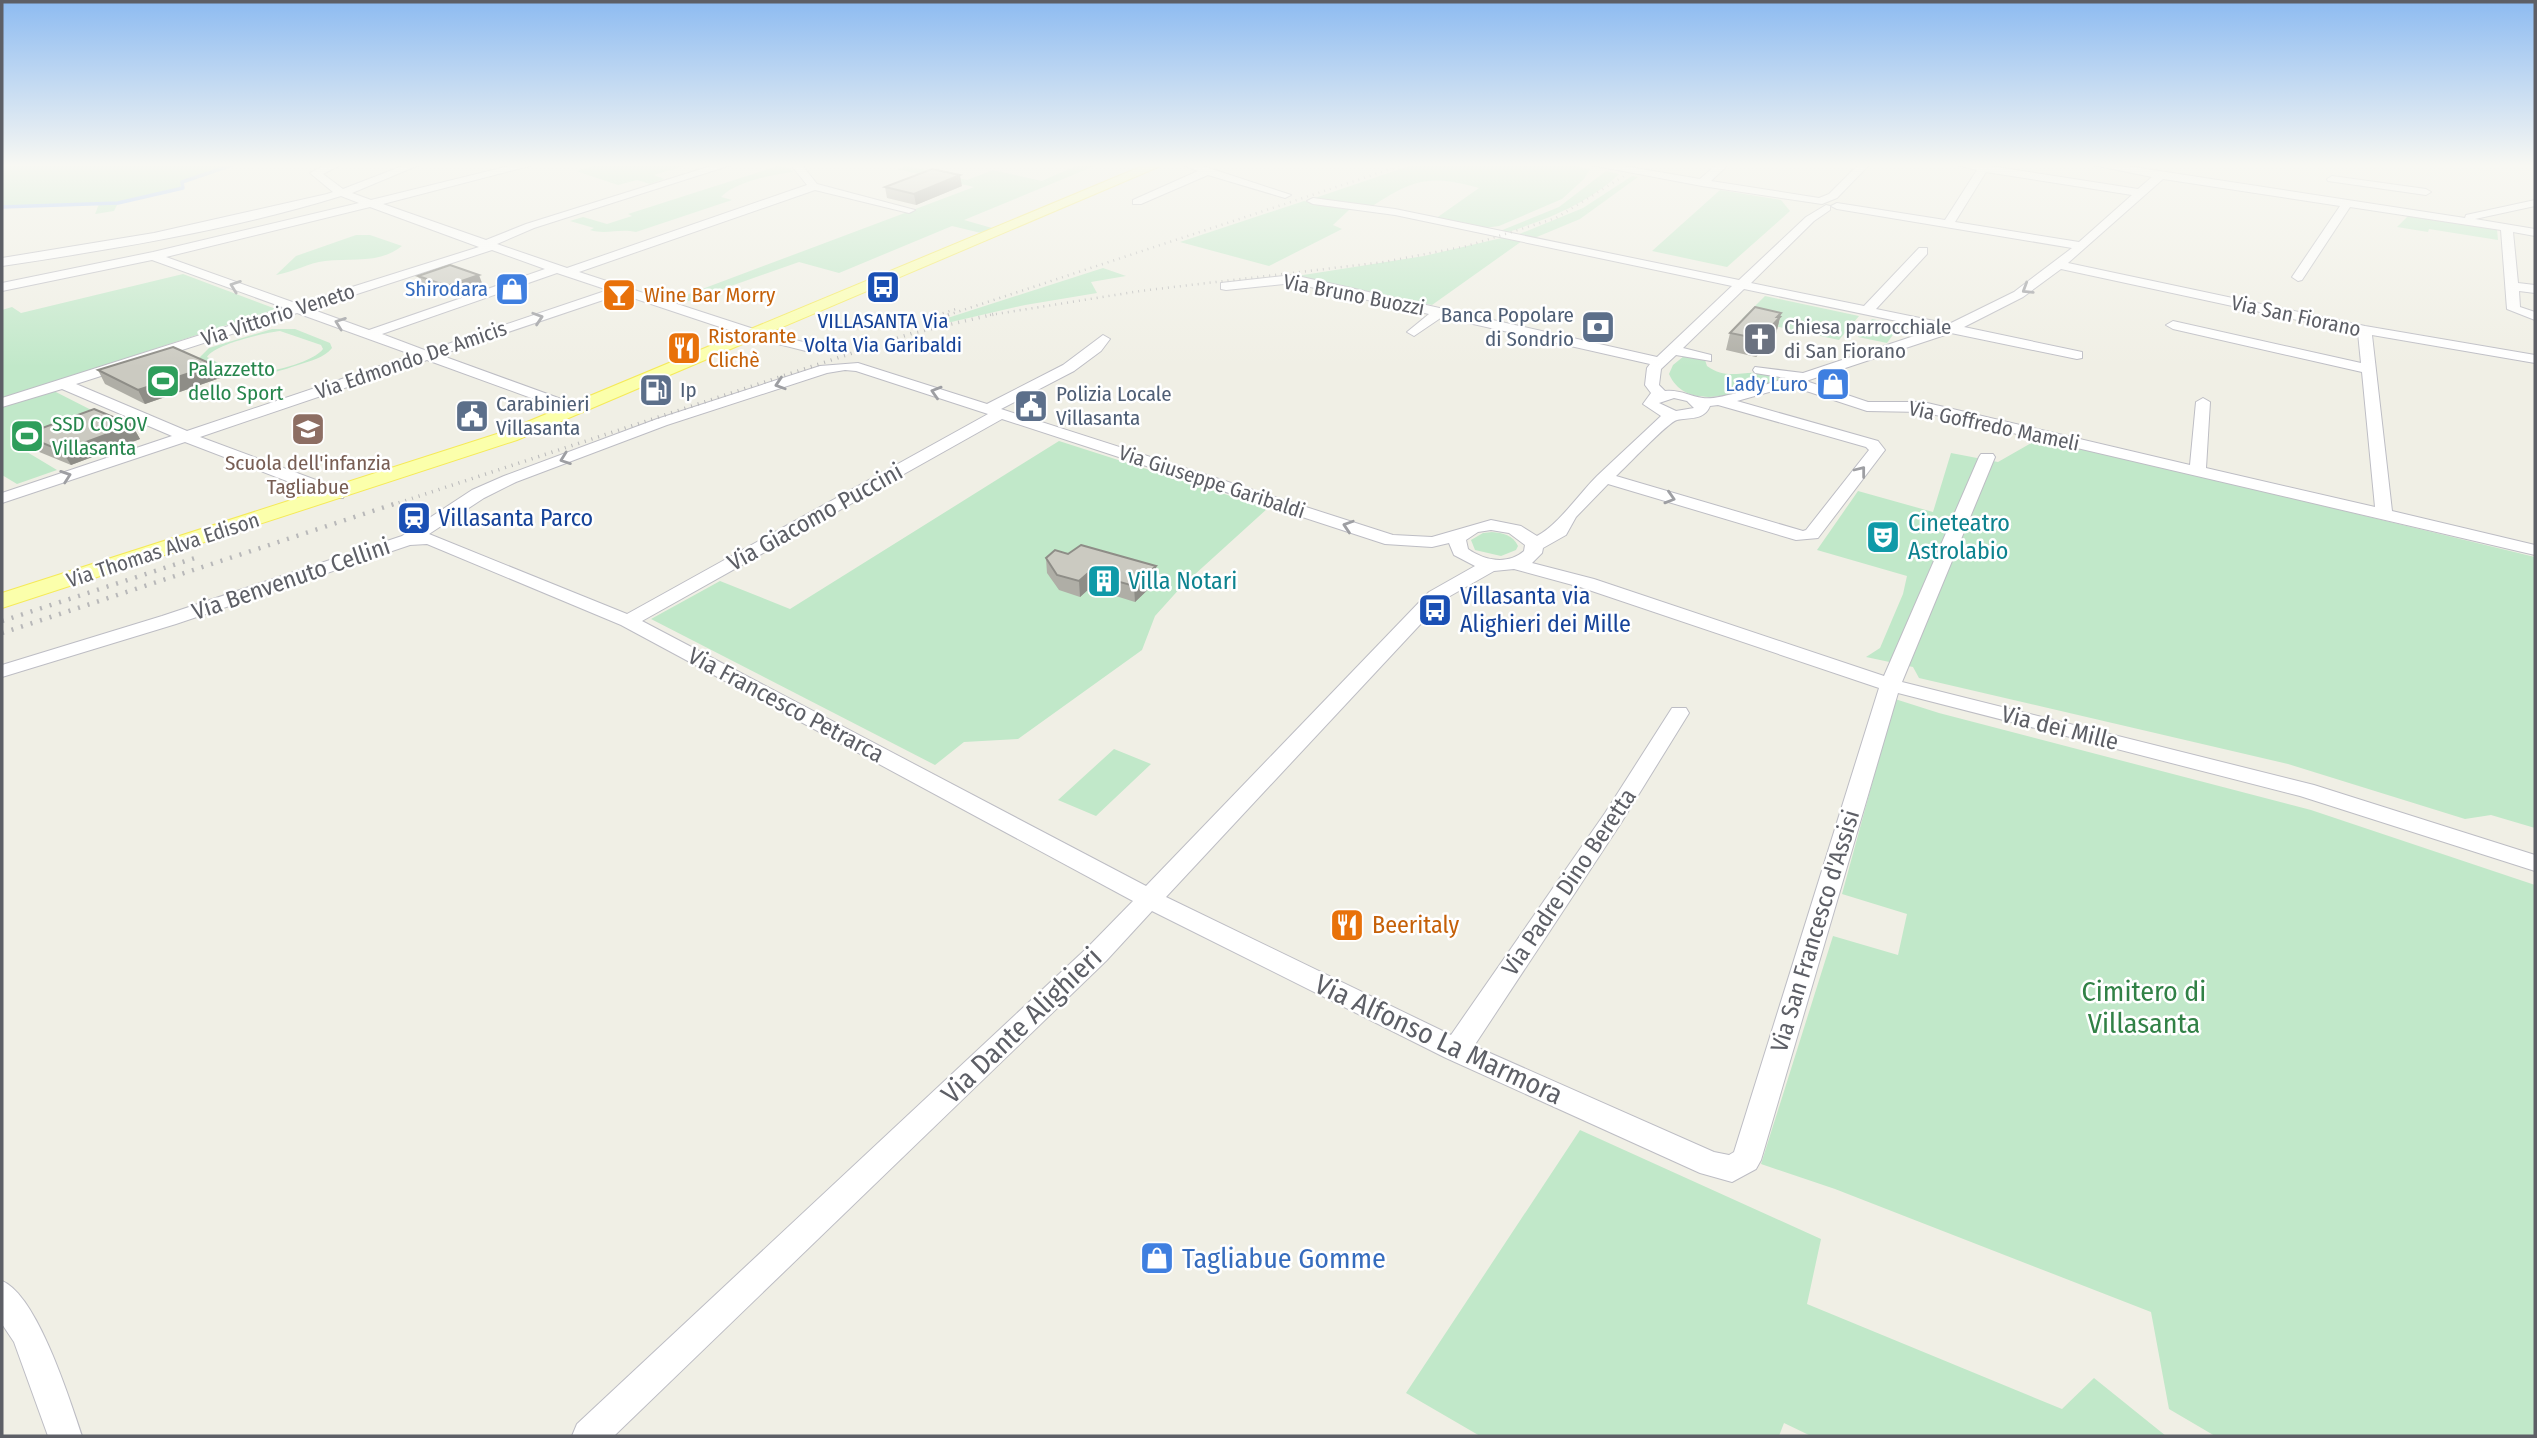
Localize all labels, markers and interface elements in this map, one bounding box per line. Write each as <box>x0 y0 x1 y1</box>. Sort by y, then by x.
bus stop icon: VILLASANTA Via Volta Via Garibaldi <box>864 268 902 306</box>
street label: Via Bruno Buozzi <box>1281 269 1427 321</box>
shop icon: Shirodara <box>493 270 531 308</box>
place label: Shirodara <box>405 276 488 302</box>
bar icon: Wine Bar Morry <box>600 276 638 314</box>
street label: Via Vittorio Veneto <box>198 278 358 352</box>
one-way arrow <box>230 280 242 294</box>
one-way arrow <box>2021 280 2034 293</box>
place label: Wine Bar Morry <box>644 282 776 308</box>
street label: Via San Fiorano <box>2229 290 2363 342</box>
place label: Banca Popolare di Sondrio <box>1441 302 1574 352</box>
place label: VILLASANTA Via Volta Via Garibaldi <box>804 308 962 358</box>
bank icon: Banca Popolare di Sondrio <box>1579 308 1617 346</box>
one-way arrow <box>531 312 543 326</box>
place label: Chiesa parrocchiale di San Fiorano <box>1784 314 1951 364</box>
street label: Via Edmondo De Amicis <box>312 315 510 405</box>
one-way arrow <box>334 317 347 331</box>
church icon: Chiesa parrocchiale di San Fiorano <box>1741 320 1779 358</box>
place label: Ristorante Clichè <box>708 323 796 373</box>
restaurant icon: Ristorante Clichè <box>665 329 703 367</box>
place label: Palazzetto dello Sport <box>188 356 284 406</box>
sports icon: Palazzetto dello Sport <box>144 362 182 400</box>
shop icon: Lady Luro <box>1814 365 1852 403</box>
fuel station icon: Ip <box>637 371 675 409</box>
place label: Lady Luro <box>1725 371 1808 397</box>
one-way arrow <box>774 376 786 391</box>
place label: Ip <box>680 377 697 403</box>
place label: Polizia Locale Villasanta <box>1056 381 1172 431</box>
one-way arrow <box>930 386 943 400</box>
public building icon: Polizia Locale Villasanta <box>1012 387 1050 425</box>
place label: Carabinieri Villasanta <box>496 391 590 441</box>
street label: Via Goffredo Mameli <box>1906 395 2082 457</box>
public building icon: Carabinieri Villasanta <box>453 397 491 435</box>
school or university icon: Scuola dell'infanzia Tagliabue <box>289 410 327 448</box>
place label: SSD COSOV Villasanta <box>52 411 148 461</box>
sports icon: SSD COSOV Villasanta <box>8 417 46 455</box>
street label: Via Giuseppe Garibaldi <box>1115 440 1309 524</box>
place label: Scuola dell'infanzia Tagliabue <box>225 450 391 500</box>
one-way arrow <box>559 451 571 465</box>
street label: Via Giacomo Puccini <box>723 457 907 577</box>
one-way arrow <box>1852 466 1865 479</box>
one-way arrow <box>60 470 72 484</box>
one-way arrow <box>1664 489 1676 504</box>
station icon: Villasanta Parco <box>395 499 433 537</box>
place label: Villasanta Parco <box>438 504 593 532</box>
street label: Via Thomas Alva Edison <box>63 507 263 593</box>
place label: Cineteatro Astrolabio <box>1908 509 2010 565</box>
theatre icon: Cineteatro Astrolabio <box>1864 518 1902 556</box>
one-way arrow <box>1342 520 1355 534</box>
street label: Via Benvenuto Cellini <box>188 532 394 626</box>
building icon: Villa Notari <box>1085 562 1123 600</box>
place label: Villa Notari <box>1128 567 1237 595</box>
place label: Villasanta via Alighieri dei Mille <box>1460 582 1631 638</box>
bus stop icon: Villasanta via Alighieri dei Mille <box>1416 591 1454 629</box>
street label: Via Francesco Petrarca <box>683 642 889 768</box>
street label: Via dei Mille <box>1999 700 2121 756</box>
street label: Via Padre Dino Beretta <box>1496 783 1642 981</box>
street label: Via San Francesco d'Assisi <box>1765 807 1865 1055</box>
restaurant icon: Beeritaly <box>1328 906 1366 944</box>
place label: Beeritaly <box>1372 911 1460 939</box>
street label: Via Dante Alighieri <box>934 941 1108 1110</box>
street label: Via Alfonso La Marmora <box>1310 968 1568 1111</box>
park label: Cimitero di Villasanta <box>2082 975 2206 1040</box>
shop icon: Tagliabue Gomme <box>1138 1239 1176 1277</box>
place label: Tagliabue Gomme <box>1182 1242 1386 1275</box>

